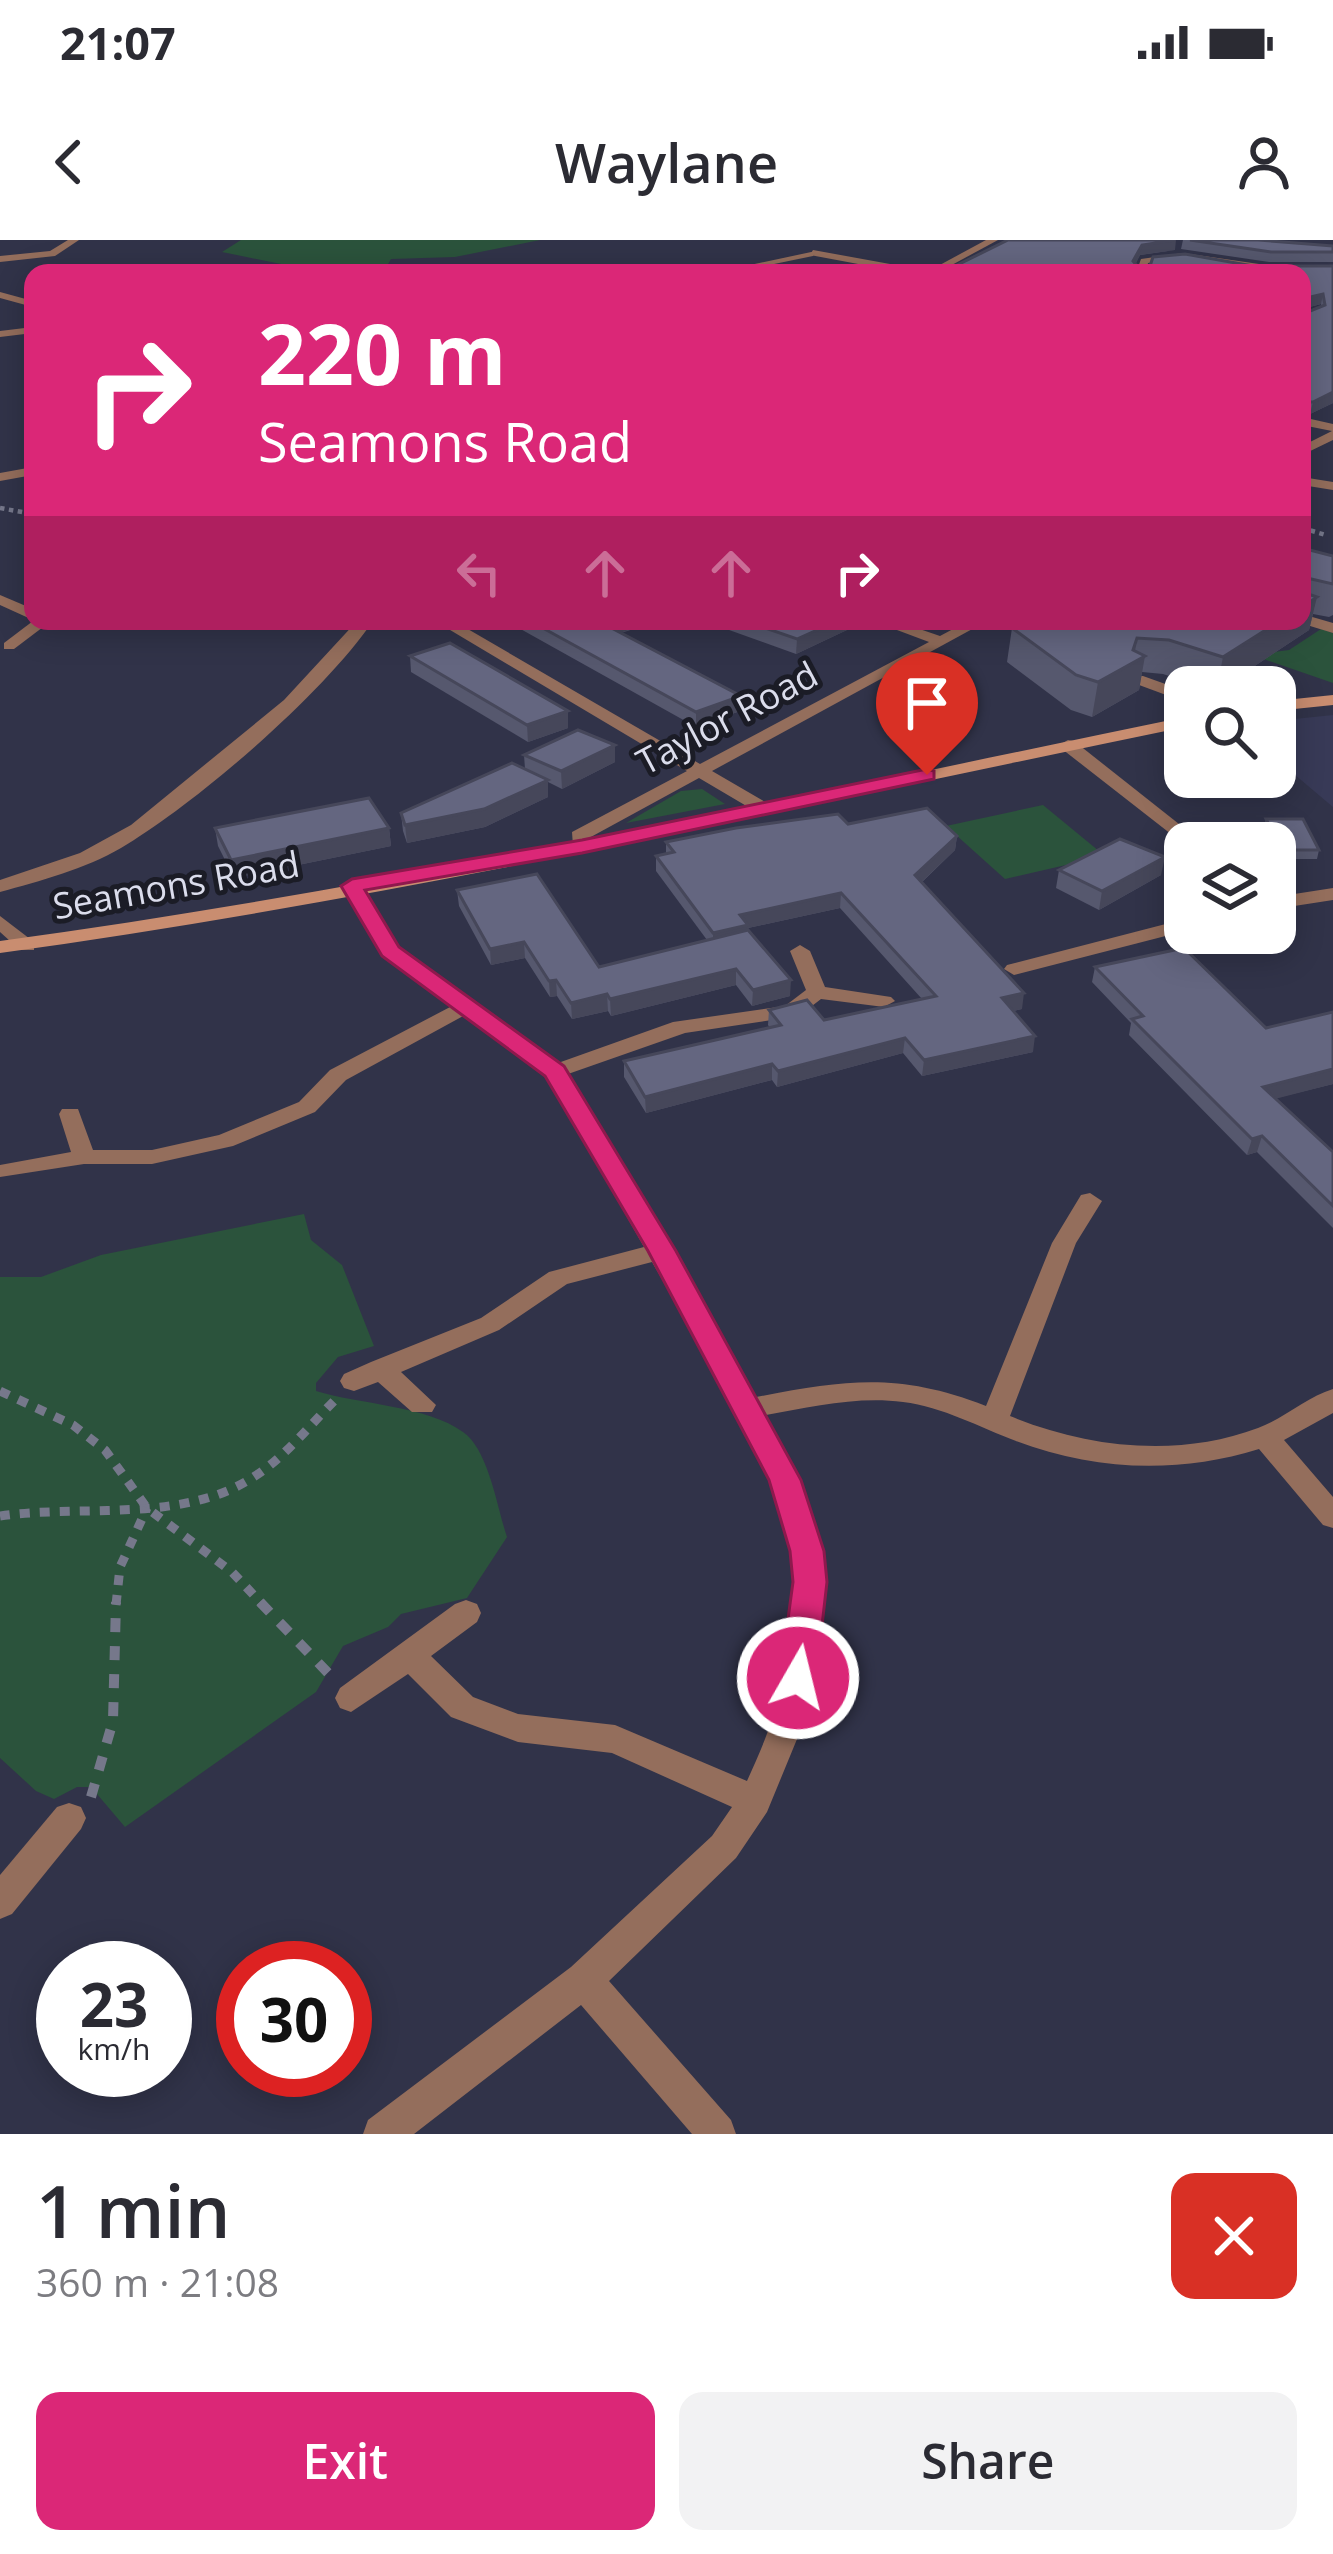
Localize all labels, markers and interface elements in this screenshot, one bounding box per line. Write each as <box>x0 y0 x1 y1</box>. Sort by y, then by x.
text: 21:07 <box>60 12 176 73</box>
text: Waylane <box>555 125 778 199</box>
icon: back <box>36 129 102 195</box>
icon: person <box>1231 129 1297 195</box>
text: 220 m <box>258 295 506 410</box>
icon: right <box>60 312 216 468</box>
text: Seamons Road <box>258 404 632 478</box>
icon: left <box>446 540 512 606</box>
icon: ahead <box>572 540 638 606</box>
icon: ahead <box>698 540 764 606</box>
icon: right <box>824 540 890 606</box>
street label: Taylor Road <box>628 649 826 786</box>
pin <box>876 652 978 775</box>
map controls <box>1164 666 1296 954</box>
button: search <box>1164 666 1296 798</box>
icon: arrive <box>894 670 960 736</box>
button: layers <box>1164 822 1296 954</box>
street label: Seamons Road <box>49 839 303 930</box>
position arrow <box>735 1615 861 1741</box>
speed limit sign: 30 <box>216 1941 372 2097</box>
text: 23 <box>80 1963 148 2045</box>
text: km/h <box>78 2028 150 2069</box>
text: 1 min <box>36 2161 230 2259</box>
button: close <box>1171 2173 1297 2299</box>
text: 360 m · 21:08 <box>36 2255 279 2308</box>
button: Exit <box>36 2392 655 2530</box>
button: Share <box>679 2392 1297 2530</box>

